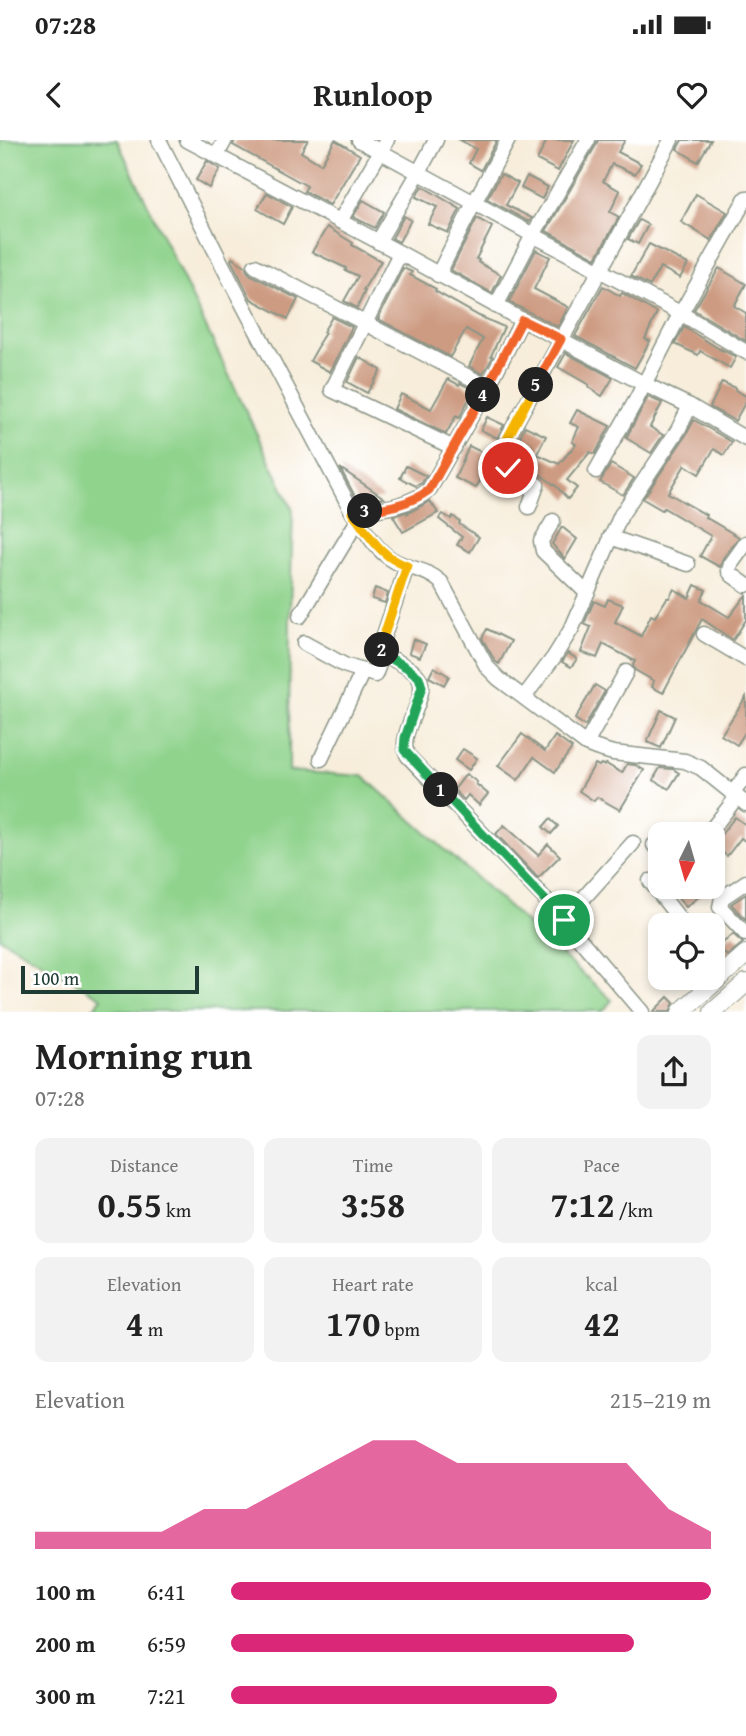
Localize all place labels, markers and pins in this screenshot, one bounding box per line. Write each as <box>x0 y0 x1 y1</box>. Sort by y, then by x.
pin: 5 <box>518 368 554 402</box>
pin: 4 <box>466 378 500 412</box>
pin <box>478 438 538 498</box>
pin: 3 <box>348 494 382 528</box>
pin: 2 <box>364 632 400 668</box>
pin: 1 <box>424 772 458 808</box>
pin <box>534 890 594 950</box>

